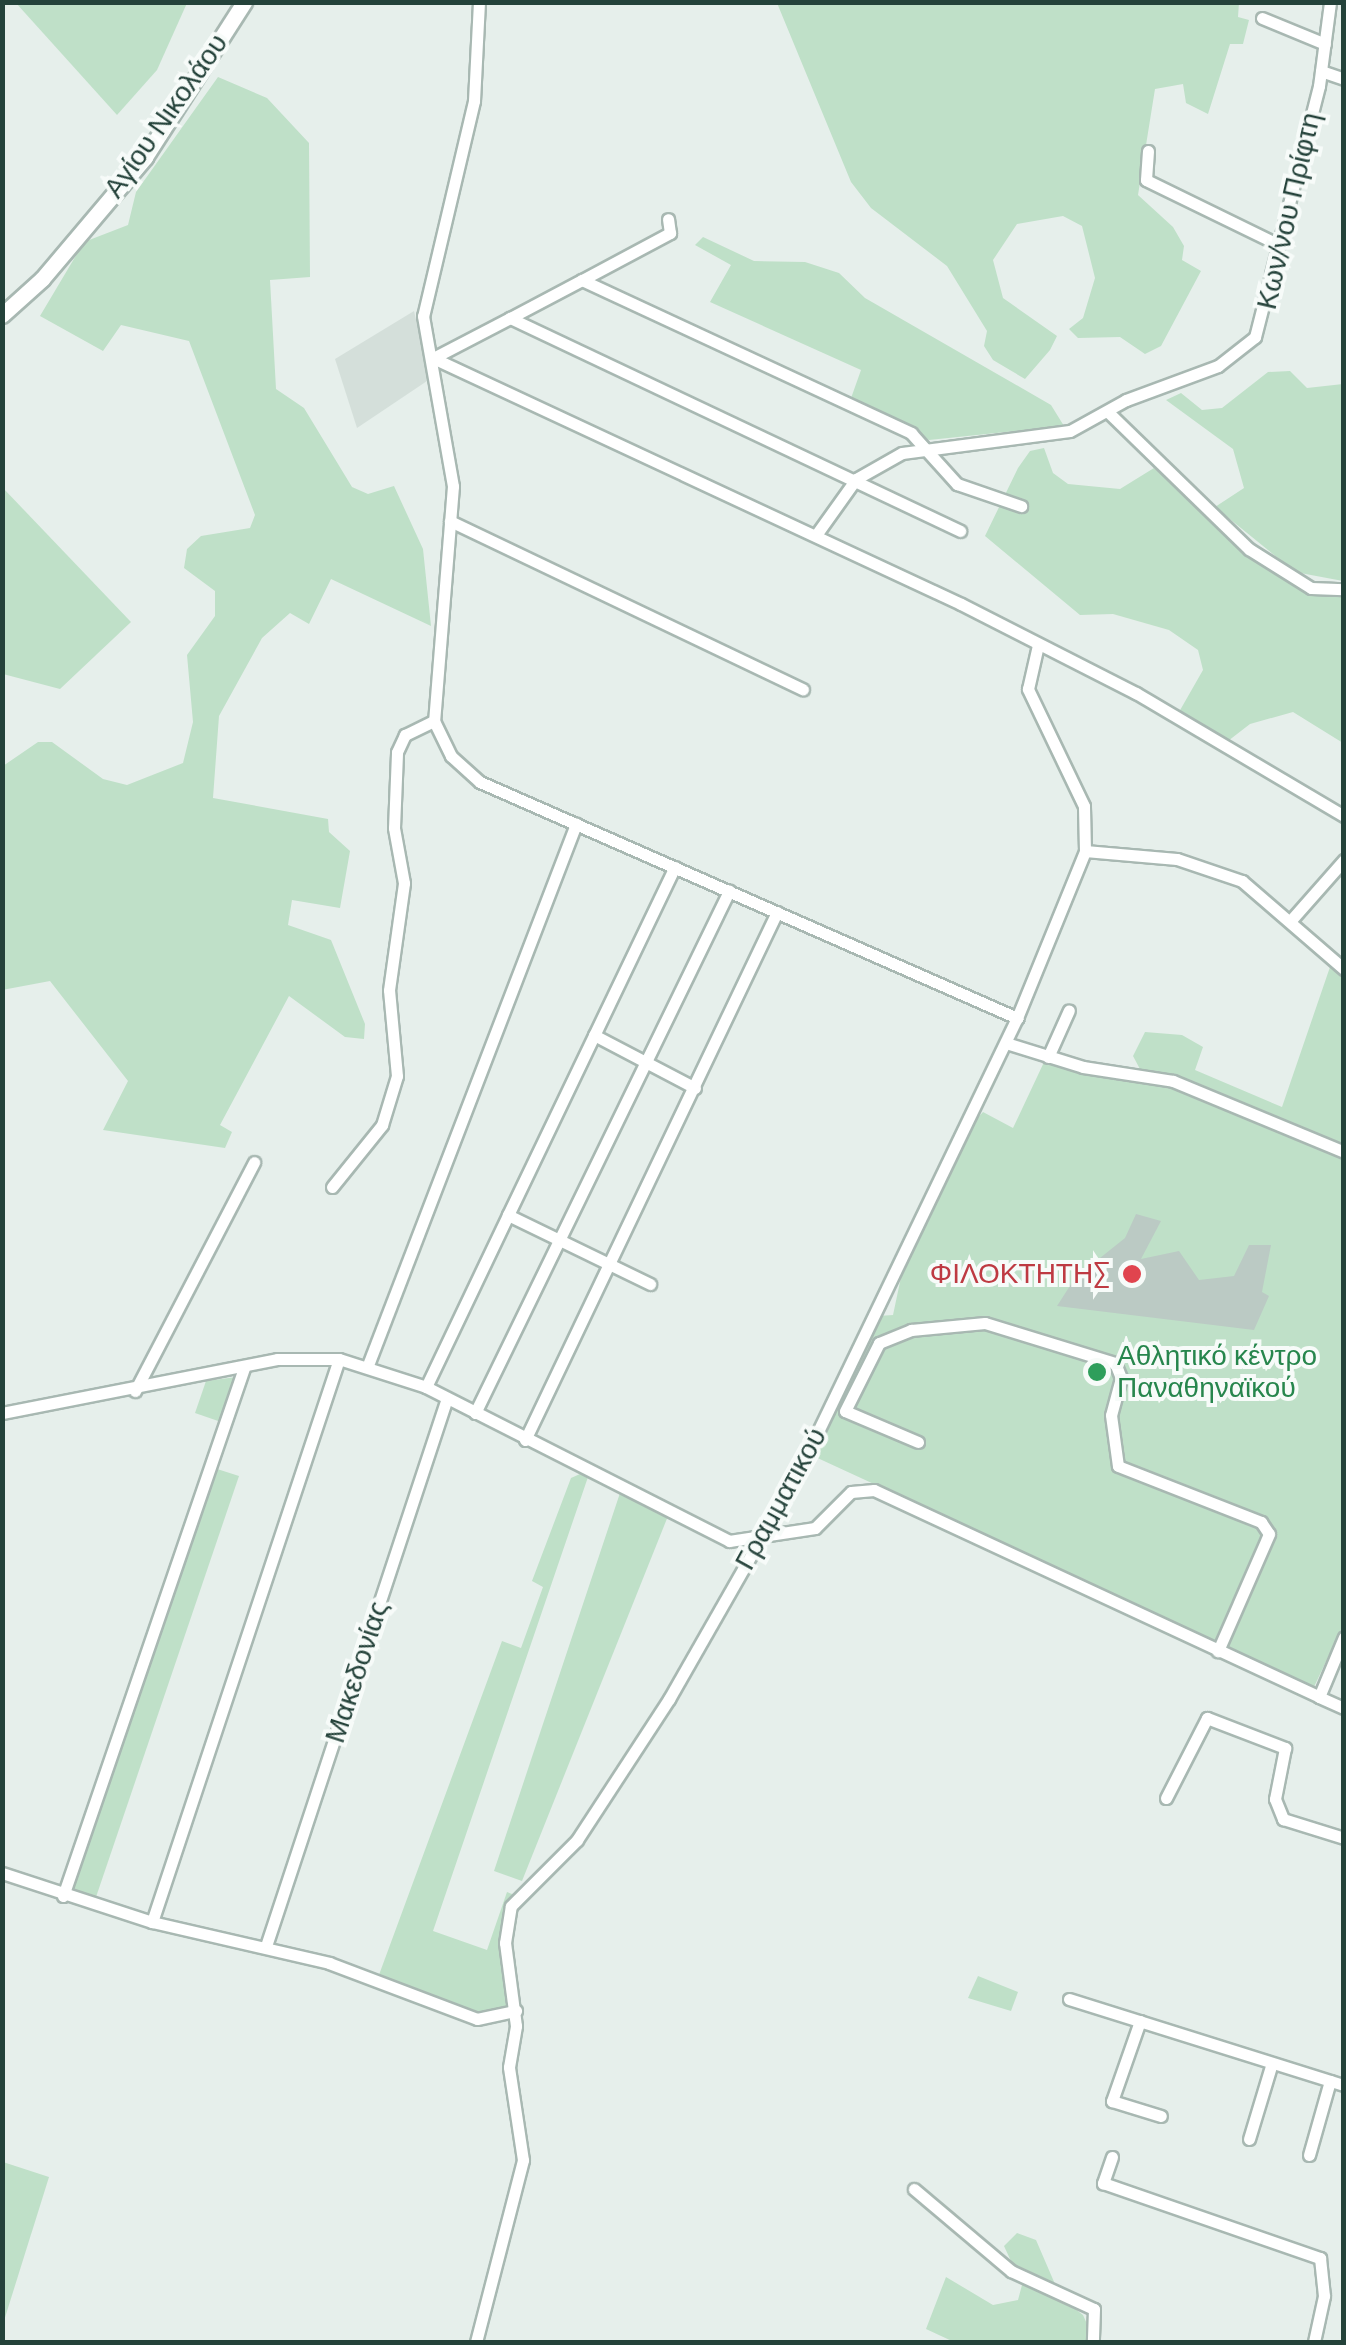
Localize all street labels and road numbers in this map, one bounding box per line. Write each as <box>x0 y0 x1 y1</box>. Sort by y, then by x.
street label: Αγίου Νικολάου <box>97 28 235 204</box>
street label: Κων/νου Πρίφτη <box>1250 109 1328 313</box>
street label: Γραμματικού <box>728 1422 834 1576</box>
street label: Μακεδονίας <box>318 1597 396 1747</box>

